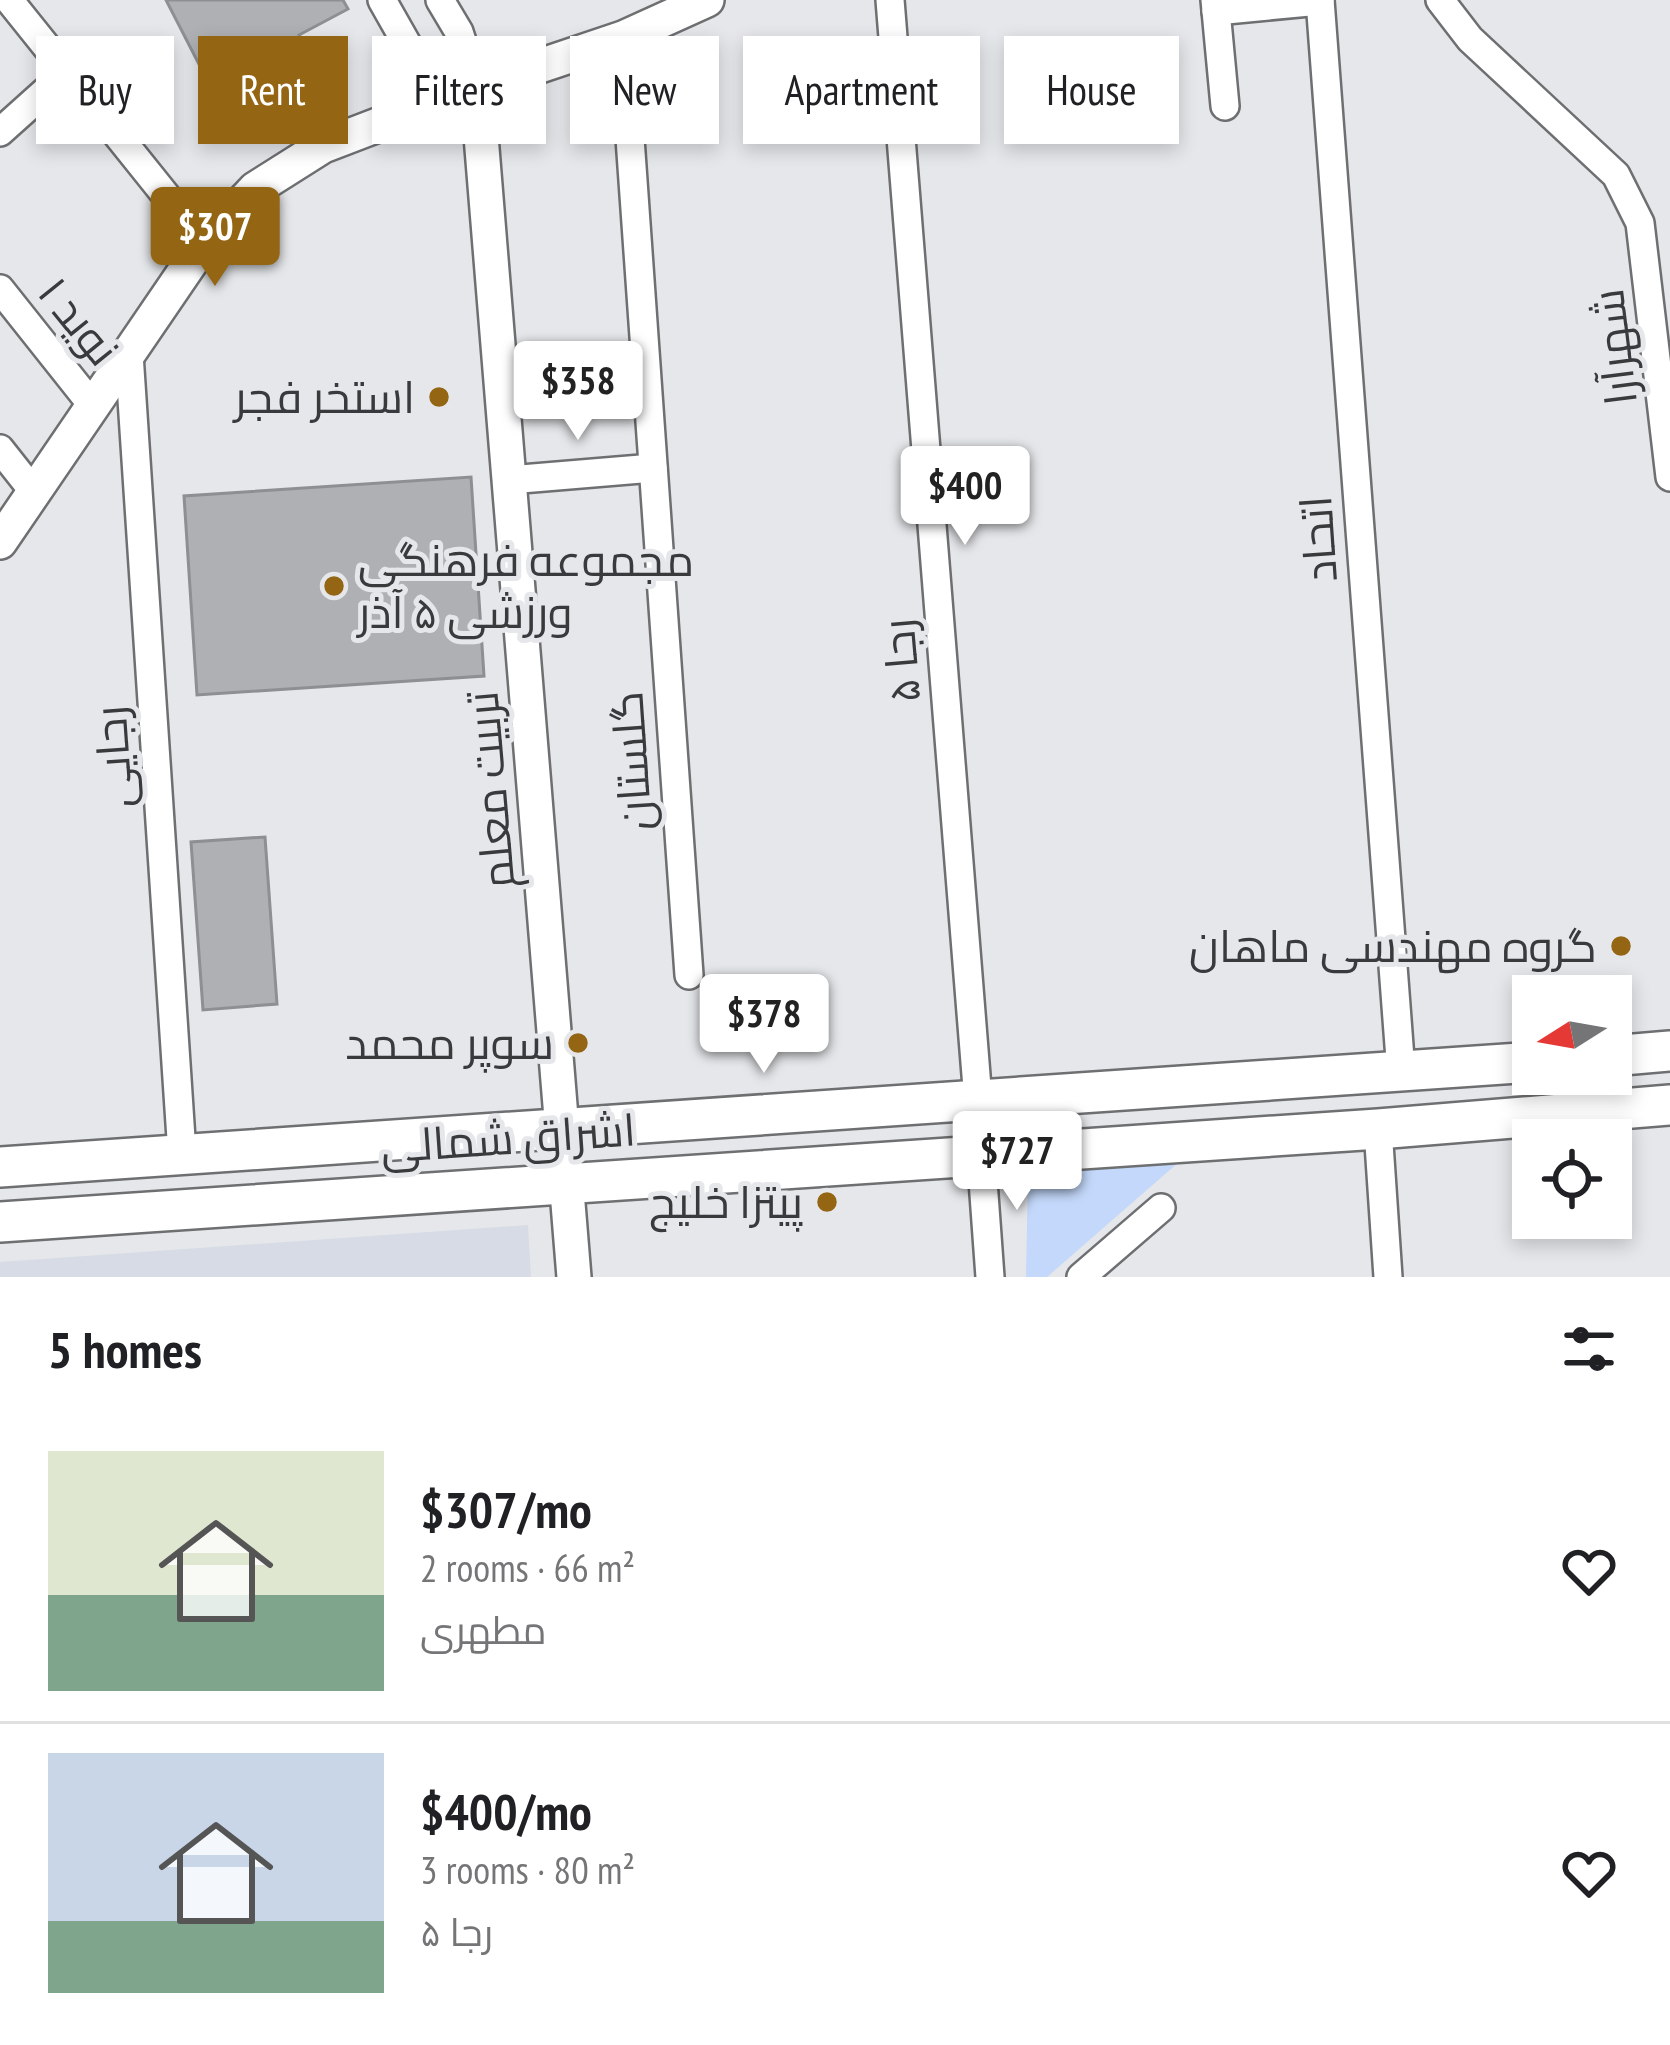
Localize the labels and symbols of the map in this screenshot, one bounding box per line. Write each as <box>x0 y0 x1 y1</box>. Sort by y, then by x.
pin: $307 <box>144 187 286 289</box>
street label: نوید ۱ <box>27 264 133 377</box>
street label: شهرآرا <box>1577 286 1649 408</box>
pin: $358 <box>507 341 649 443</box>
place label: استخر فجر <box>231 367 415 425</box>
marker: استخر فجر <box>426 384 452 410</box>
pin: $400 <box>894 446 1036 548</box>
street label: اتحاد <box>1285 494 1349 584</box>
place label: مجموعه فرهنگی ورزشی ۵ آذر <box>355 530 694 640</box>
marker: مجموعه فرهنگی ورزشی ۵ آذر <box>321 573 347 599</box>
street label: رجا ۵ <box>867 617 933 706</box>
street label: تربیت معلم <box>451 689 530 891</box>
street label: گلستان <box>596 690 664 833</box>
street label: رجایی <box>80 704 144 810</box>
place label: گروه مهندسی ماهان <box>1189 916 1597 974</box>
marker: گروه مهندسی ماهان <box>1608 933 1634 959</box>
pin: $378 <box>693 974 835 1076</box>
north arrow <box>1512 975 1632 1095</box>
place label: سوپر محمد <box>345 1013 554 1073</box>
marker: سوپر محمد <box>565 1030 591 1056</box>
street label: اشراق شمالی <box>378 1099 637 1175</box>
pin: $727 <box>946 1111 1088 1213</box>
place label: پیتزا خلیج <box>649 1172 803 1233</box>
marker: پیتزا خلیج <box>814 1189 840 1215</box>

